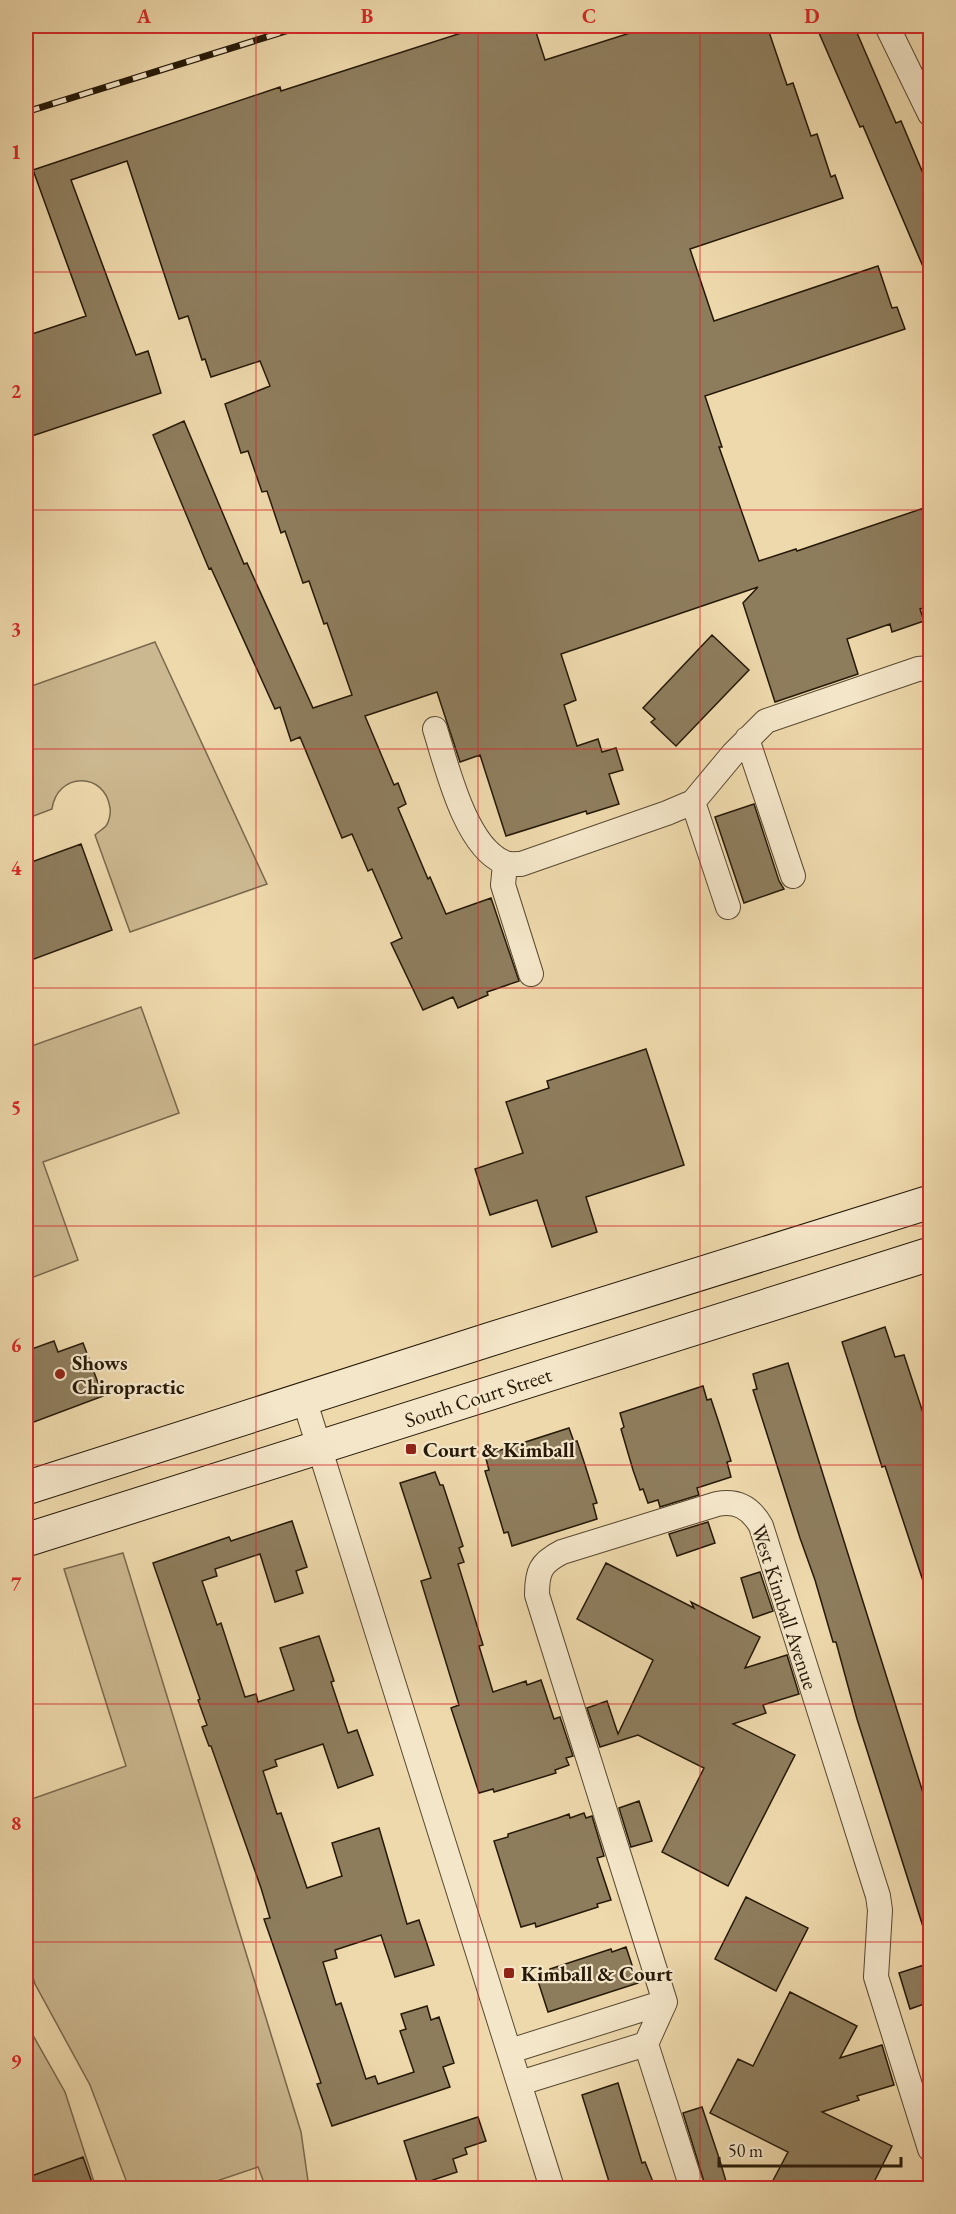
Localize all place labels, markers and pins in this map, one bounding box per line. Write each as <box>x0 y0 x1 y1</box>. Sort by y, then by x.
place label: Shows Chiropractic <box>72 1349 185 1400</box>
marker: Shows Chiropractic <box>53 1367 67 1381</box>
place label: Court & Kimball <box>423 1436 575 1463</box>
marker: Court & Kimball <box>404 1442 418 1456</box>
place label: Kimball & Court <box>521 1960 673 1987</box>
marker: Kimball & Court <box>502 1966 516 1980</box>

